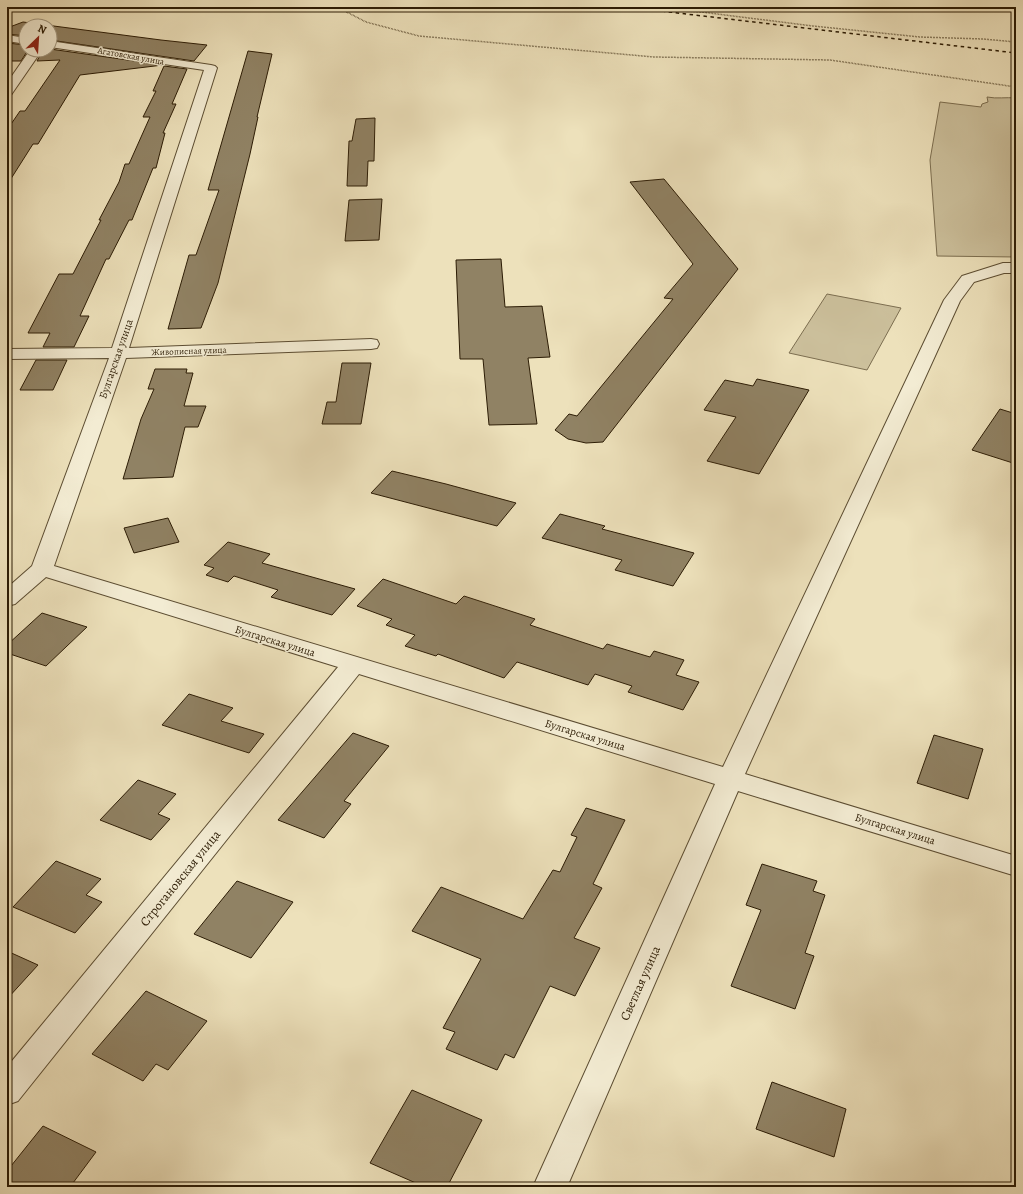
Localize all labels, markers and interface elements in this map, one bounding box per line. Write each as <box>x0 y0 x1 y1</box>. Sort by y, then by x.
north arrow <box>18 18 58 58</box>
text: N <box>35 21 49 38</box>
street label: Агатовская улица <box>96 44 166 68</box>
street label: Булгарская улица <box>95 316 137 401</box>
street label: Живописная улица <box>151 344 228 358</box>
street label: Булгарская улица <box>233 622 318 661</box>
street label: Булгарская улица <box>543 716 628 755</box>
street label: Булгарская улица <box>853 810 938 849</box>
street label: Строгановская улица <box>136 826 224 930</box>
street label: Светлая улица <box>616 943 664 1023</box>

